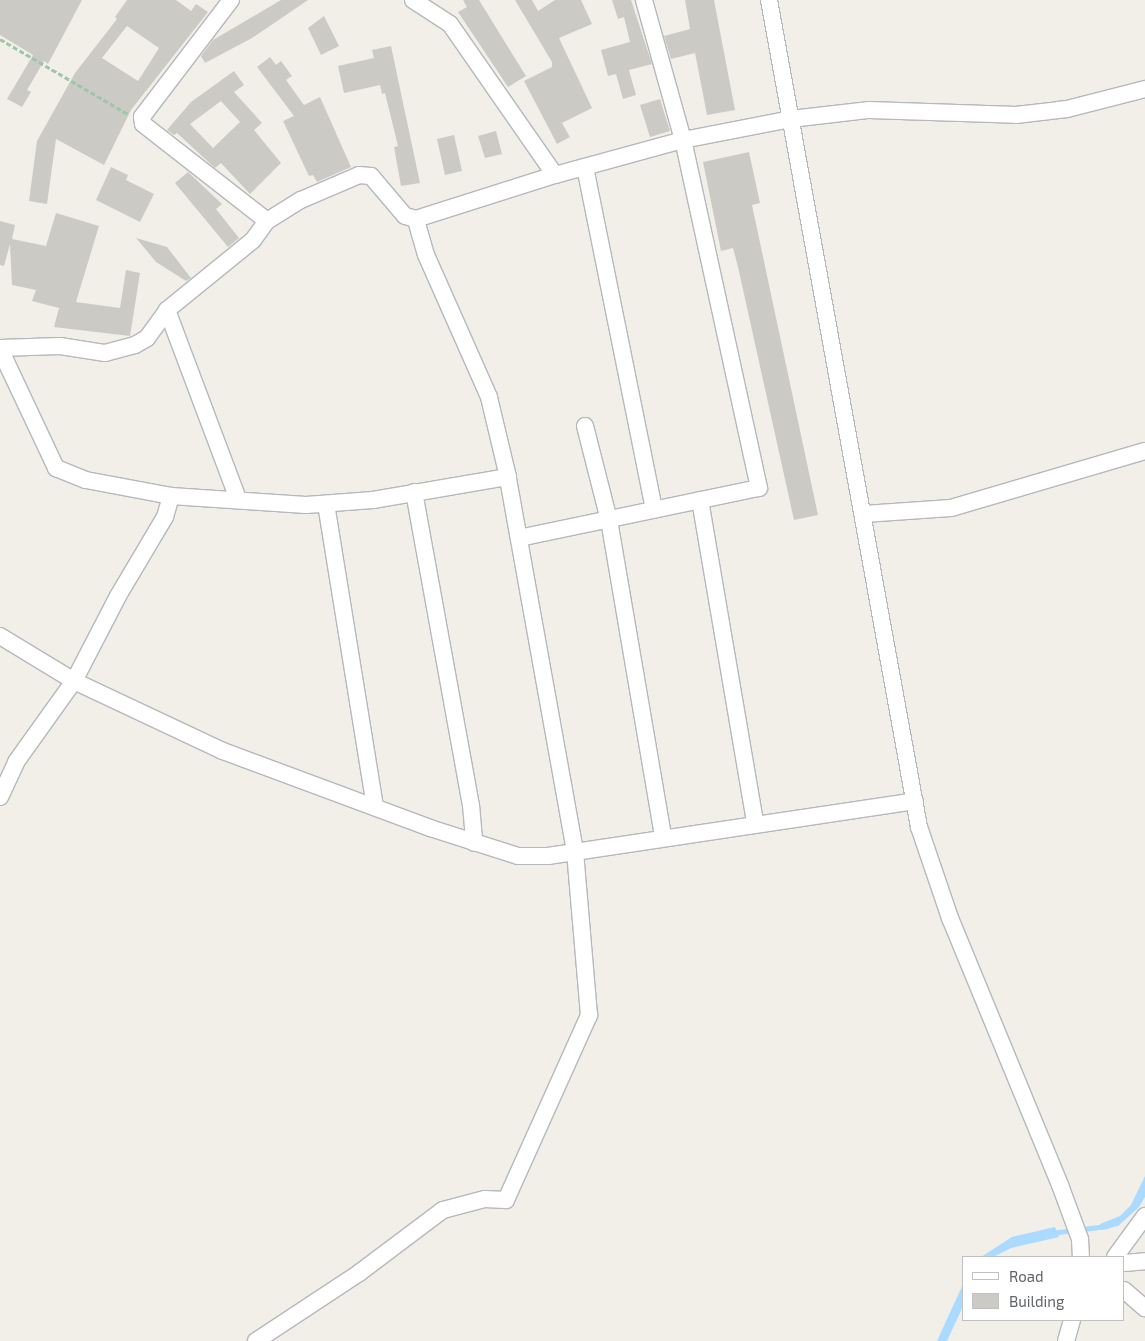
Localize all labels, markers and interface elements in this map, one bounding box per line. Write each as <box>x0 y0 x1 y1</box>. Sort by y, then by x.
legend <box>962 1256 1125 1321</box>
text: Road <box>1009 1267 1044 1285</box>
text: Building <box>1009 1292 1064 1310</box>

